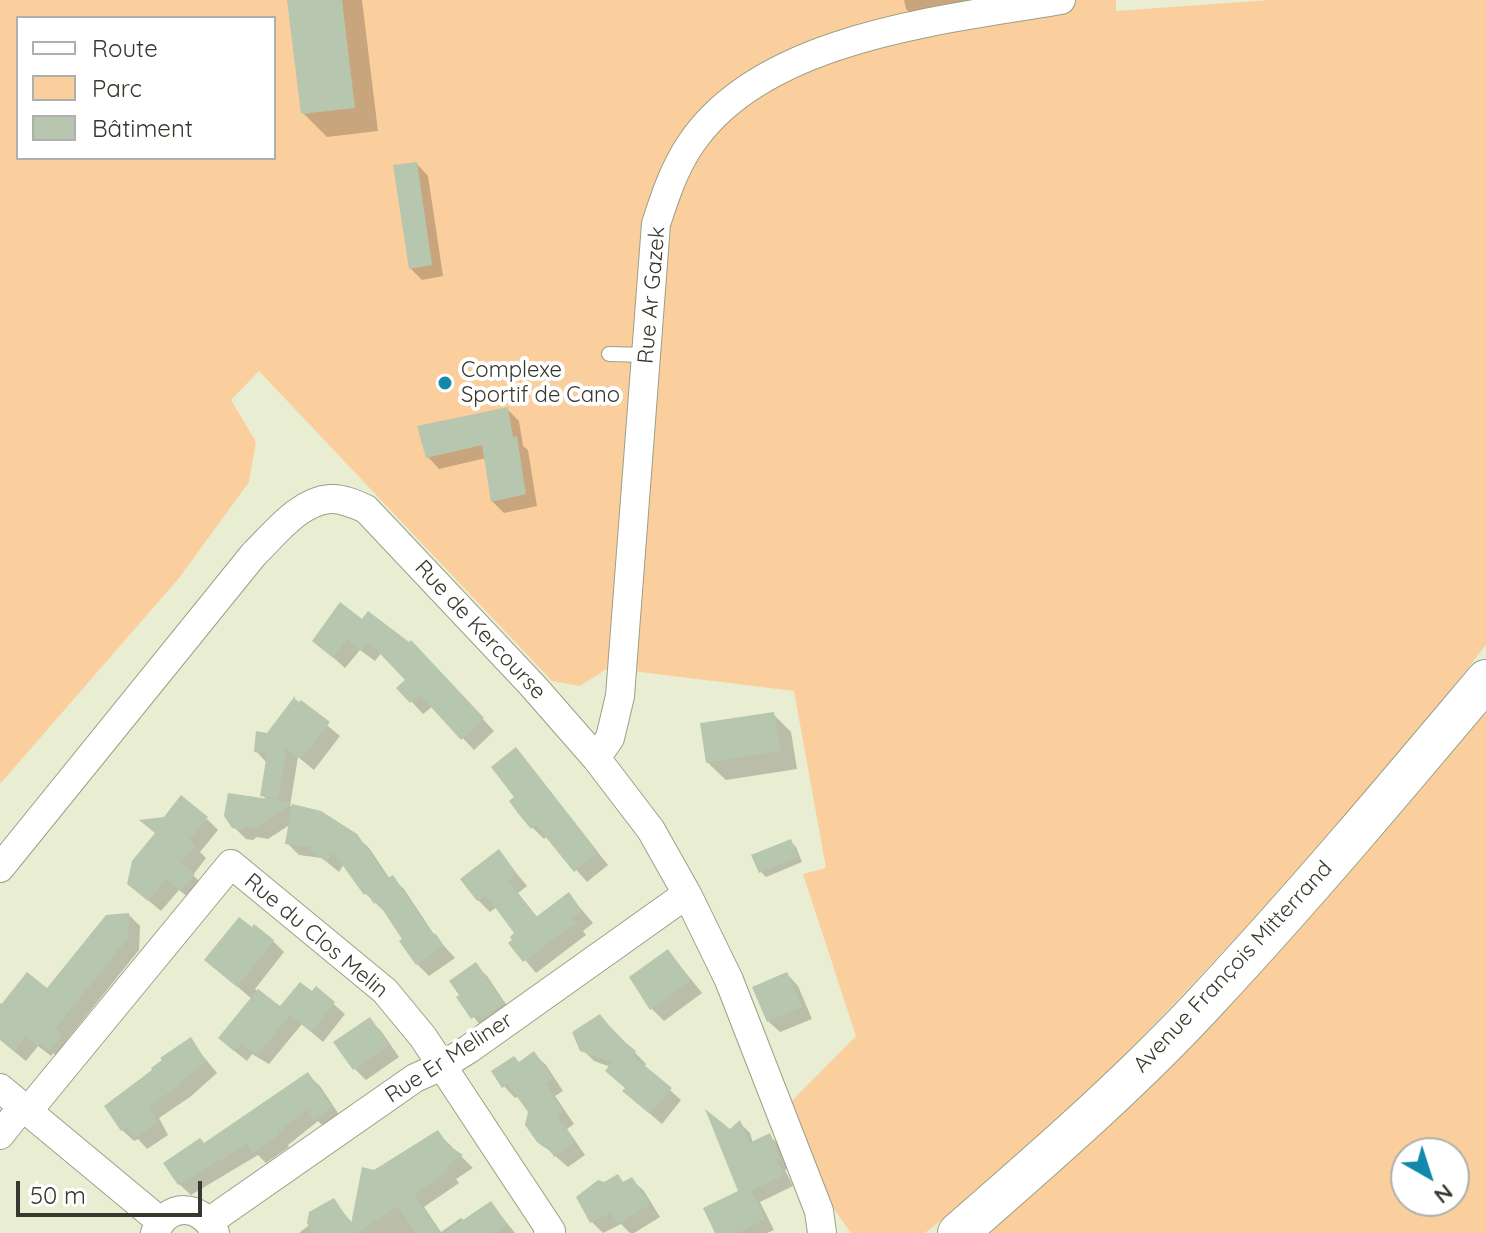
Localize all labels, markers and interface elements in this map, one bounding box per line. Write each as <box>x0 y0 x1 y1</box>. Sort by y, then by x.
legend <box>16 16 276 160</box>
text: Route <box>92 33 158 63</box>
text: Parc <box>92 73 142 103</box>
text: Bâtiment <box>92 113 193 143</box>
street label: Rue Ar Gazek <box>633 225 671 365</box>
place label: Complexe Sportif de Cano <box>461 357 620 408</box>
marker: Complexe Sportif de Cano <box>436 374 454 392</box>
street label: Rue de Kercourse <box>409 555 551 705</box>
street label: Avenue François Mitterrand <box>1128 856 1338 1078</box>
street label: Rue du Clos Melin <box>239 868 393 1004</box>
street label: Rue Er Meliner <box>380 1007 518 1109</box>
north arrow <box>1390 1137 1470 1217</box>
scale bar <box>20 1165 206 1215</box>
text: N <box>1429 1178 1459 1210</box>
text: 50 m <box>30 1180 86 1210</box>

